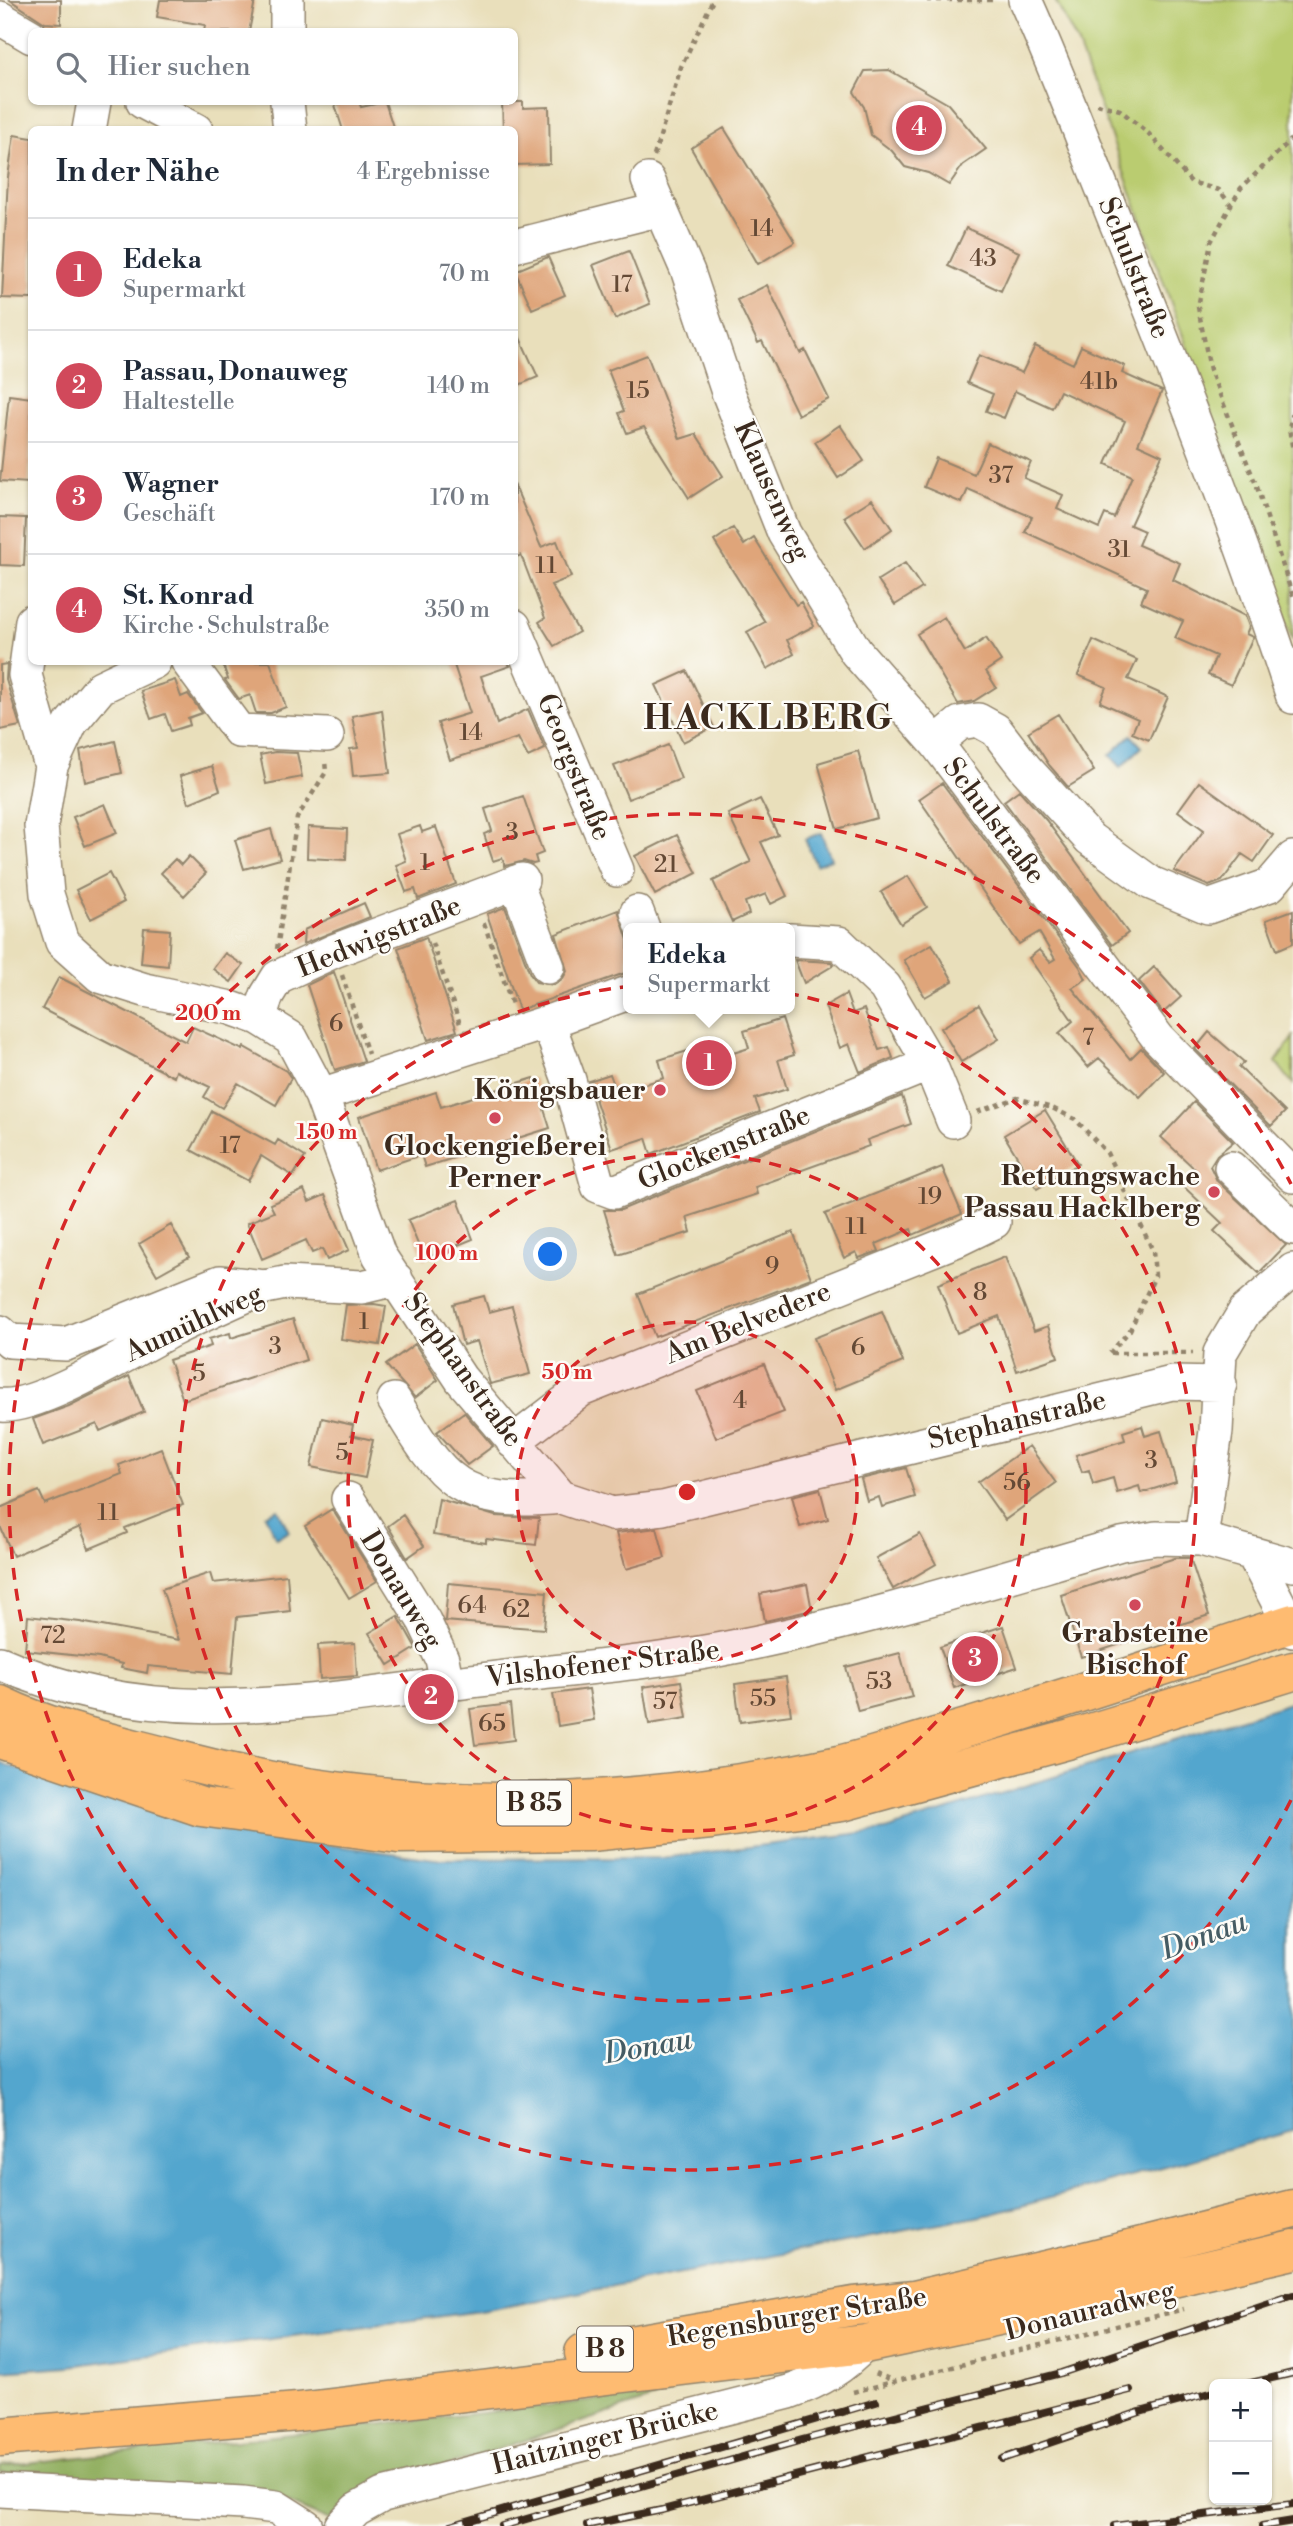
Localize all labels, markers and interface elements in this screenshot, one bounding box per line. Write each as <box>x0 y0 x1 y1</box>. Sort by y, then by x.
search box <box>28 28 518 105</box>
icon: search <box>52 48 90 86</box>
text: Hier suchen <box>108 51 250 83</box>
pin: 4 <box>896 102 942 154</box>
text: In der Nähe <box>56 153 220 191</box>
text: 4 Ergebnisse <box>357 158 490 186</box>
street label: Schulstraße <box>1090 192 1178 344</box>
house number: 14 <box>750 214 774 244</box>
text: Edeka <box>123 244 202 276</box>
house number: 43 <box>969 244 997 274</box>
text: 1 <box>73 260 85 288</box>
text: 70 m <box>439 260 490 288</box>
house number: 17 <box>611 270 633 300</box>
text: Supermarkt <box>123 276 246 304</box>
text: Passau, Donauweg <box>123 356 347 388</box>
house number: 41b <box>1080 367 1118 397</box>
text: 2 <box>72 372 86 400</box>
text: 140 m <box>427 372 490 400</box>
house number: 15 <box>626 376 650 406</box>
text: Haltestelle <box>123 388 235 416</box>
street label: Klausenweg <box>726 416 819 567</box>
house number: 37 <box>989 461 1013 491</box>
text: Wagner <box>123 468 219 500</box>
text: 3 <box>72 484 86 512</box>
text: 170 m <box>430 484 490 512</box>
text: Geschäft <box>123 500 216 528</box>
house number: 31 <box>1107 535 1131 565</box>
house number: 11 <box>535 551 557 581</box>
text: St. Konrad <box>123 580 254 612</box>
text: 4 <box>71 596 87 624</box>
text: 350 m <box>424 596 490 624</box>
text: Kirche · Schulstraße <box>123 612 330 640</box>
street label: Georgstraße <box>529 688 619 846</box>
district label: HACKLBERG <box>643 697 895 740</box>
house number: 14 <box>459 718 483 748</box>
street label: Schulstraße <box>935 751 1053 891</box>
house number: 3 <box>505 818 519 848</box>
house number: 1 <box>420 848 431 878</box>
house number: 21 <box>654 850 679 880</box>
street label: Hedwigstraße <box>292 888 466 986</box>
popup <box>623 923 795 1014</box>
text: Edeka <box>647 939 726 971</box>
text: Supermarkt <box>647 971 771 999</box>
text: 200 m <box>175 1001 241 1027</box>
house number: 6 <box>329 1009 343 1039</box>
house number: 7 <box>1082 1023 1094 1053</box>
pin: 1 <box>686 1037 732 1089</box>
place label: Königsbauer <box>474 1073 646 1108</box>
marker: Königsbauer <box>652 1082 668 1098</box>
street label: Glockenstraße <box>633 1098 815 1198</box>
marker: Glockengießerei Perner <box>487 1110 503 1126</box>
text: 150 m <box>297 1120 357 1146</box>
place label: Glockengießerei Perner <box>384 1129 606 1196</box>
house number: 17 <box>219 1131 241 1161</box>
place label: Rettungswache Passau Hacklberg <box>964 1159 1201 1226</box>
house number: 19 <box>918 1182 942 1212</box>
marker: Rettungswache Passau Hacklberg <box>1206 1184 1222 1200</box>
house number: 11 <box>845 1212 867 1242</box>
your location <box>533 1237 567 1271</box>
text: 100 m <box>416 1241 478 1267</box>
house number: 9 <box>765 1252 779 1282</box>
street label: Am Belvedere <box>659 1274 836 1372</box>
street label: Aumühlweg <box>119 1276 269 1371</box>
house number: 8 <box>973 1278 987 1308</box>
street label: Stephanstraße <box>395 1286 531 1454</box>
house number: 1 <box>359 1307 370 1337</box>
house number: 3 <box>268 1332 282 1362</box>
house number: 6 <box>851 1333 865 1363</box>
house number: 5 <box>192 1359 206 1389</box>
text: 50 m <box>542 1360 592 1386</box>
street label: Stephanstraße <box>924 1382 1110 1458</box>
house number: 4 <box>733 1386 747 1416</box>
house number: 5 <box>335 1438 349 1468</box>
house number: 3 <box>1144 1446 1158 1476</box>
house number: 56 <box>1003 1468 1031 1498</box>
centre of rings <box>675 1480 699 1504</box>
house number: 11 <box>97 1498 119 1528</box>
street label: Donauweg <box>352 1524 450 1656</box>
house number: 64 <box>457 1591 487 1621</box>
house number: 62 <box>502 1595 530 1625</box>
marker: Grabsteine Bischof <box>1127 1597 1143 1613</box>
place label: Grabsteine Bischof <box>1061 1616 1209 1683</box>
house number: 72 <box>40 1621 66 1651</box>
street label: Vilshofener Straße <box>483 1632 722 1696</box>
pin: 3 <box>952 1633 998 1685</box>
house number: 53 <box>866 1667 892 1697</box>
pin: 2 <box>408 1671 454 1723</box>
house number: 55 <box>750 1684 776 1714</box>
house number: 57 <box>653 1687 677 1717</box>
house number: 65 <box>478 1709 506 1739</box>
road number: B 85 <box>497 1780 571 1826</box>
water label: Donau <box>1155 1903 1252 1969</box>
water label: Donau <box>600 2021 695 2074</box>
street label: Donauradweg <box>1001 2273 1179 2349</box>
street label: Regensburger Straße <box>665 2279 929 2355</box>
road number: B 8 <box>577 2326 633 2372</box>
map controls <box>1209 2379 1272 2505</box>
button: + <box>1209 2379 1272 2442</box>
street label: Haitzinger Brücke <box>488 2393 722 2483</box>
button: − <box>1209 2442 1272 2505</box>

